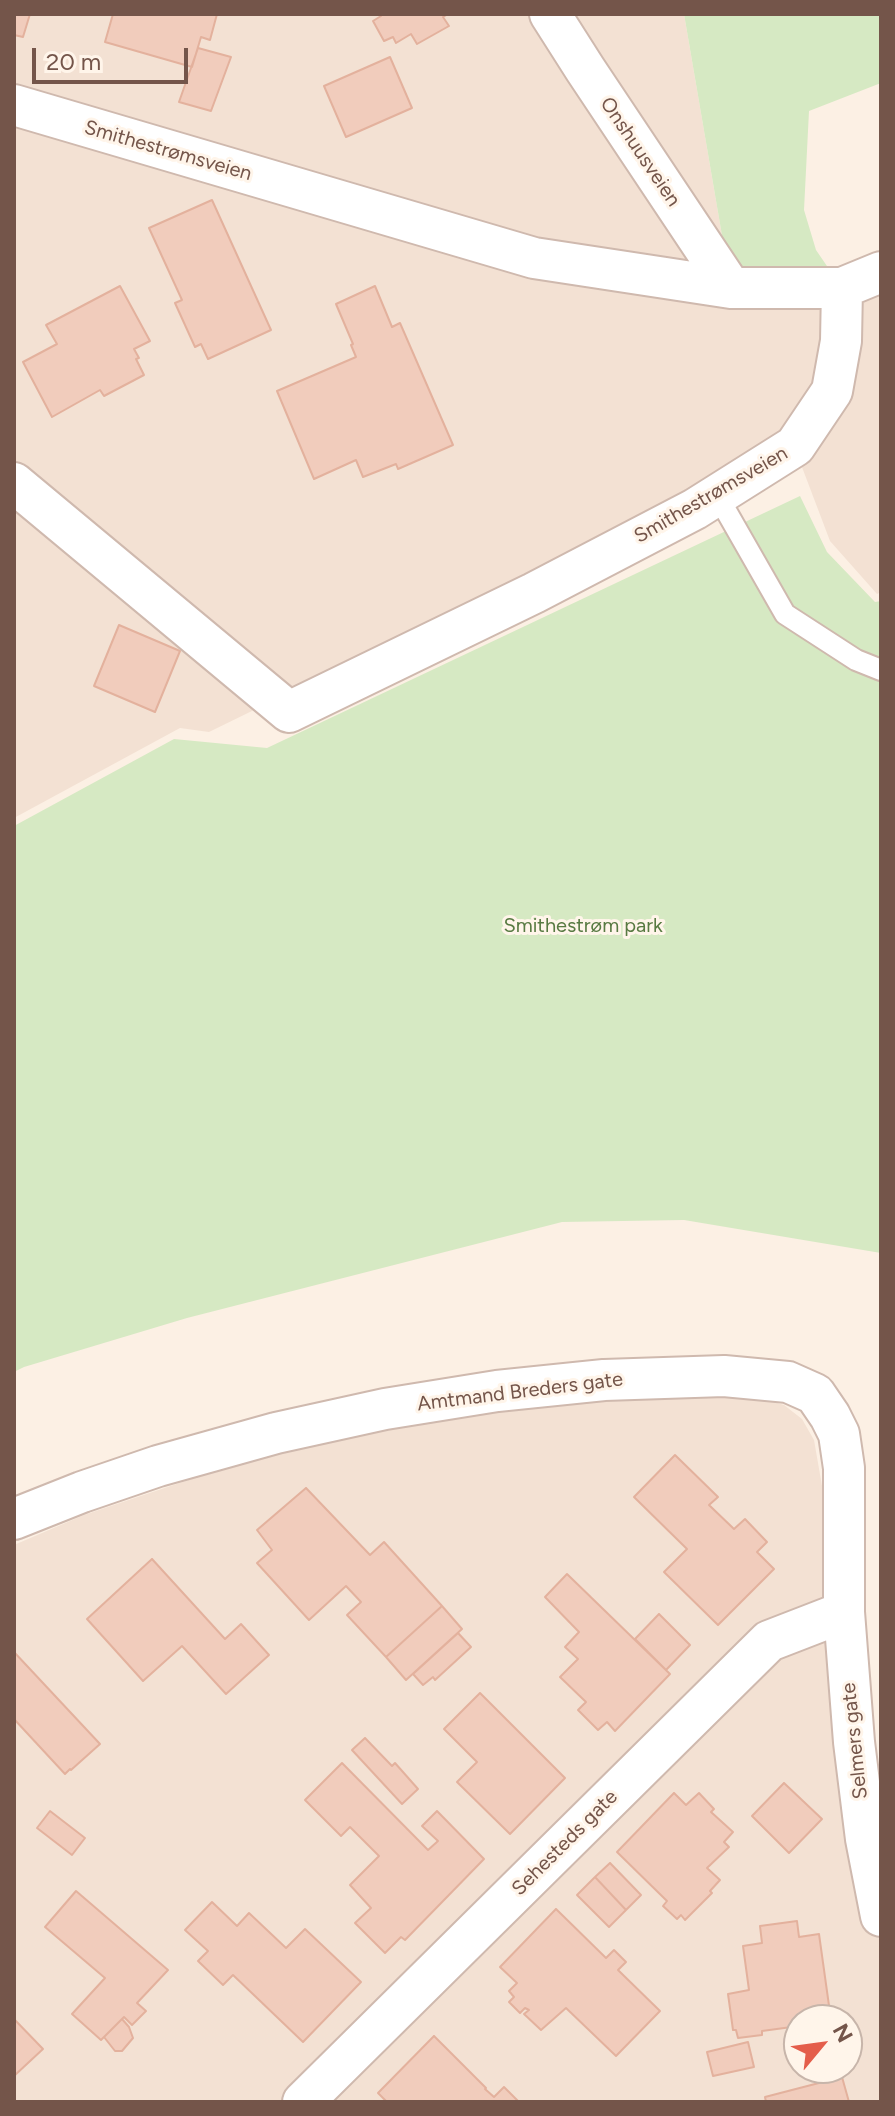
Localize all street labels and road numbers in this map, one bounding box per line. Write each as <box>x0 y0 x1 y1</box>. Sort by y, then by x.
street label: Onshuusveien <box>595 93 685 211</box>
street label: Smithestrømsveien <box>82 116 254 186</box>
street label: Smithestrømsveien <box>630 441 792 549</box>
street label: Amtmand Breders gate <box>416 1367 624 1417</box>
street label: Selmers gate <box>837 1682 873 1800</box>
street label: Sehesteds gate <box>507 1785 623 1901</box>

